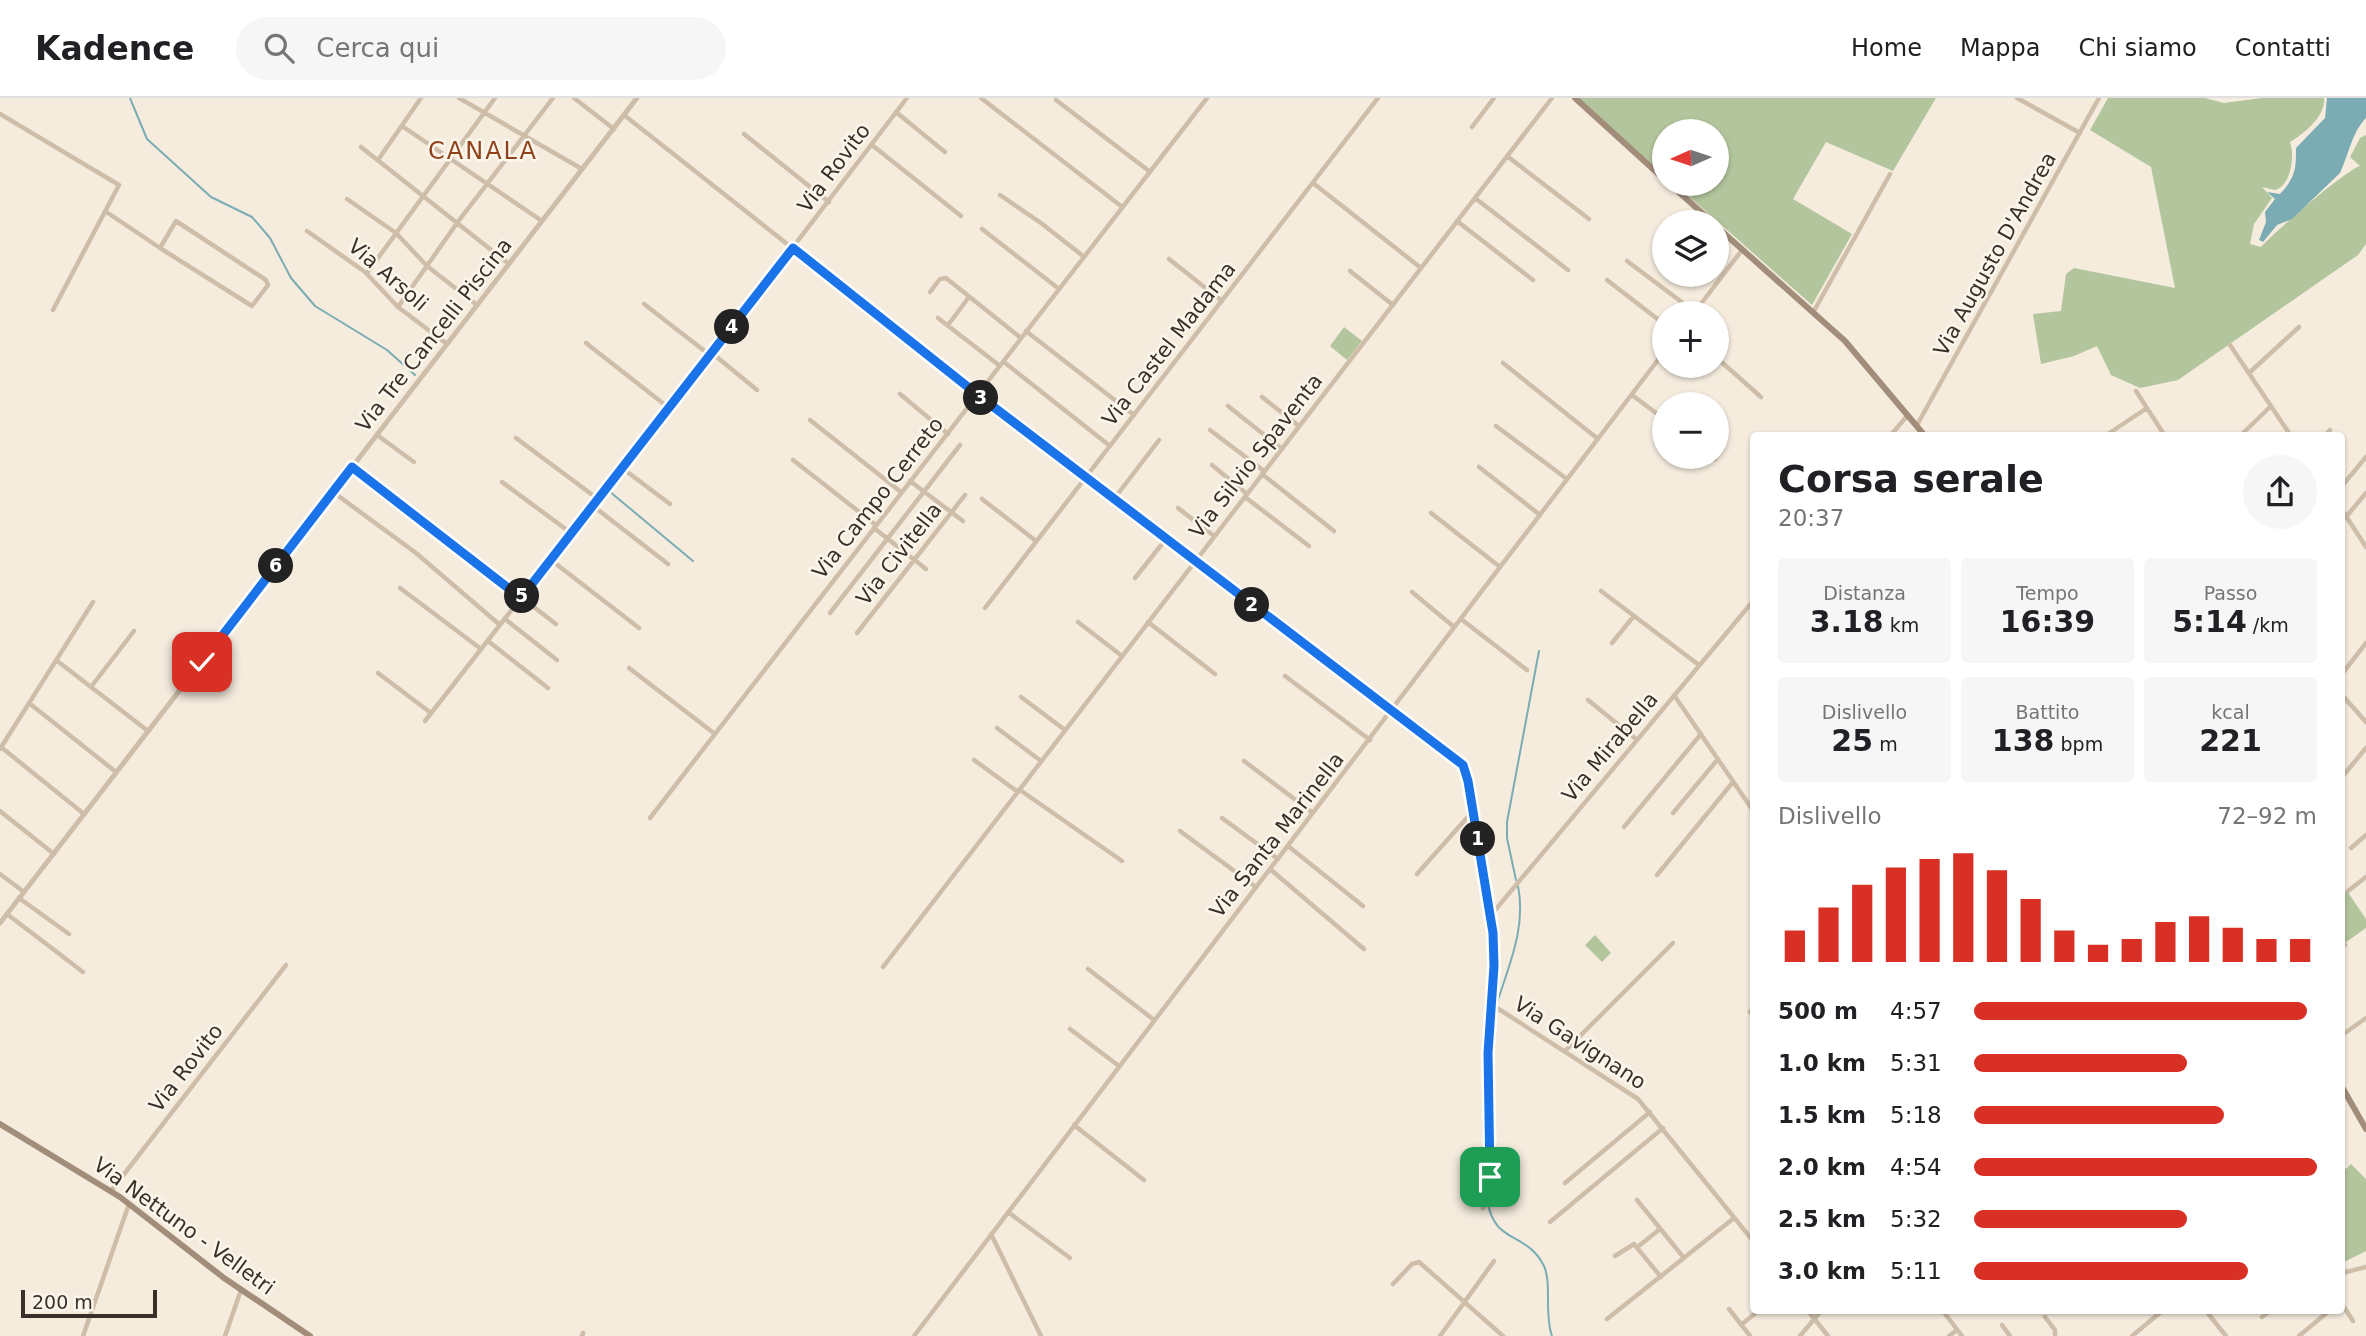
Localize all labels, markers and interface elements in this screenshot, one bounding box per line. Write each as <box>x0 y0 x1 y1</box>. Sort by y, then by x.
search box <box>236 17 726 80</box>
text: Kadence <box>35 29 194 68</box>
icon: search <box>260 29 298 67</box>
text: Cerca qui <box>316 33 439 63</box>
text: Home <box>1851 34 1922 62</box>
text: Mappa <box>1960 34 2041 62</box>
text: Chi siamo <box>2079 34 2197 62</box>
text: Contatti <box>2235 34 2331 62</box>
street label: Via Rovito <box>793 119 875 217</box>
north arrow <box>1652 119 1729 196</box>
map controls <box>1652 119 1729 469</box>
district label: CANALA <box>428 137 538 165</box>
street label: Via Augusto D'Andrea <box>1929 148 2061 360</box>
button: layers <box>1652 210 1729 287</box>
street label: Via Arsoli <box>343 234 433 316</box>
street label: Via Tre Cancelli Piscina <box>351 234 517 436</box>
street label: Via Castel Madama <box>1097 257 1241 431</box>
button: + <box>1652 301 1729 378</box>
pin: 4 <box>714 310 750 344</box>
text: 4 <box>725 315 738 337</box>
street label: Via Silvio Spaventa <box>1185 369 1327 543</box>
pin: 3 <box>964 380 998 416</box>
text: 3 <box>974 386 987 408</box>
button: − <box>1652 392 1729 469</box>
street label: Via Campo Cerreto <box>808 413 948 583</box>
button: share <box>2243 455 2317 529</box>
text: Corsa serale <box>1778 457 2044 501</box>
street label: Via Civitella <box>851 498 947 610</box>
text: 20:37 <box>1778 505 1844 531</box>
pin: 6 <box>258 548 294 584</box>
text: 6 <box>269 554 282 576</box>
pin: 5 <box>504 578 540 614</box>
text: Distanza <box>1823 582 1906 604</box>
text: Tempo <box>2016 582 2079 604</box>
text: Passo <box>2204 582 2257 604</box>
text: 5 <box>515 584 528 606</box>
pin: 2 <box>1234 588 1270 622</box>
text: 2 <box>1245 593 1258 615</box>
text: 3.18 <box>1810 604 1884 639</box>
text: 16:39 <box>2000 604 2095 639</box>
text: 5:14 <box>2172 604 2247 639</box>
text: km <box>1884 614 1919 636</box>
text: /km <box>2247 614 2289 636</box>
pin <box>172 632 232 692</box>
icon: check <box>183 643 221 681</box>
street label: Via Mirabella <box>1557 687 1663 807</box>
text: Dislivello <box>1822 701 1907 723</box>
text: Battito <box>2016 701 2079 723</box>
text: kcal <box>2211 701 2250 723</box>
text: 25 <box>1831 723 1873 758</box>
text: 138 <box>1992 723 2054 758</box>
text: 221 <box>2199 723 2262 758</box>
text: m <box>1873 733 1898 755</box>
text: bpm <box>2054 733 2103 755</box>
street label: Via Santa Marinella <box>1205 748 1349 922</box>
text: Dislivello <box>1778 803 1881 829</box>
text: 72–92 m <box>2217 803 2317 829</box>
pin: 1 <box>1460 822 1496 856</box>
text: 1 <box>1471 827 1484 849</box>
street label: Via Gavignano <box>1510 991 1650 1095</box>
text: 500 m <box>1778 998 1858 1024</box>
text: 4:57 <box>1890 998 1942 1024</box>
street label: Via Rovito <box>144 1019 228 1117</box>
text: 1.0 km <box>1778 1050 1866 1076</box>
text: 5:31 <box>1890 1050 1942 1076</box>
text: 1.5 km <box>1778 1102 1866 1128</box>
text: 5:18 <box>1890 1102 1942 1128</box>
pin <box>1460 1147 1520 1207</box>
street label: Via Nettuno - Velletri <box>89 1152 279 1300</box>
text: 2.0 km <box>1778 1154 1866 1180</box>
text: 4:54 <box>1890 1154 1942 1180</box>
icon: arrive <box>1471 1158 1509 1196</box>
text: 2.5 km <box>1778 1206 1866 1232</box>
text: 5:32 <box>1890 1206 1942 1232</box>
text: 3.0 km <box>1778 1258 1866 1284</box>
text: 5:11 <box>1890 1258 1942 1284</box>
scale bar <box>21 1287 158 1319</box>
text: 200 m <box>32 1291 93 1313</box>

